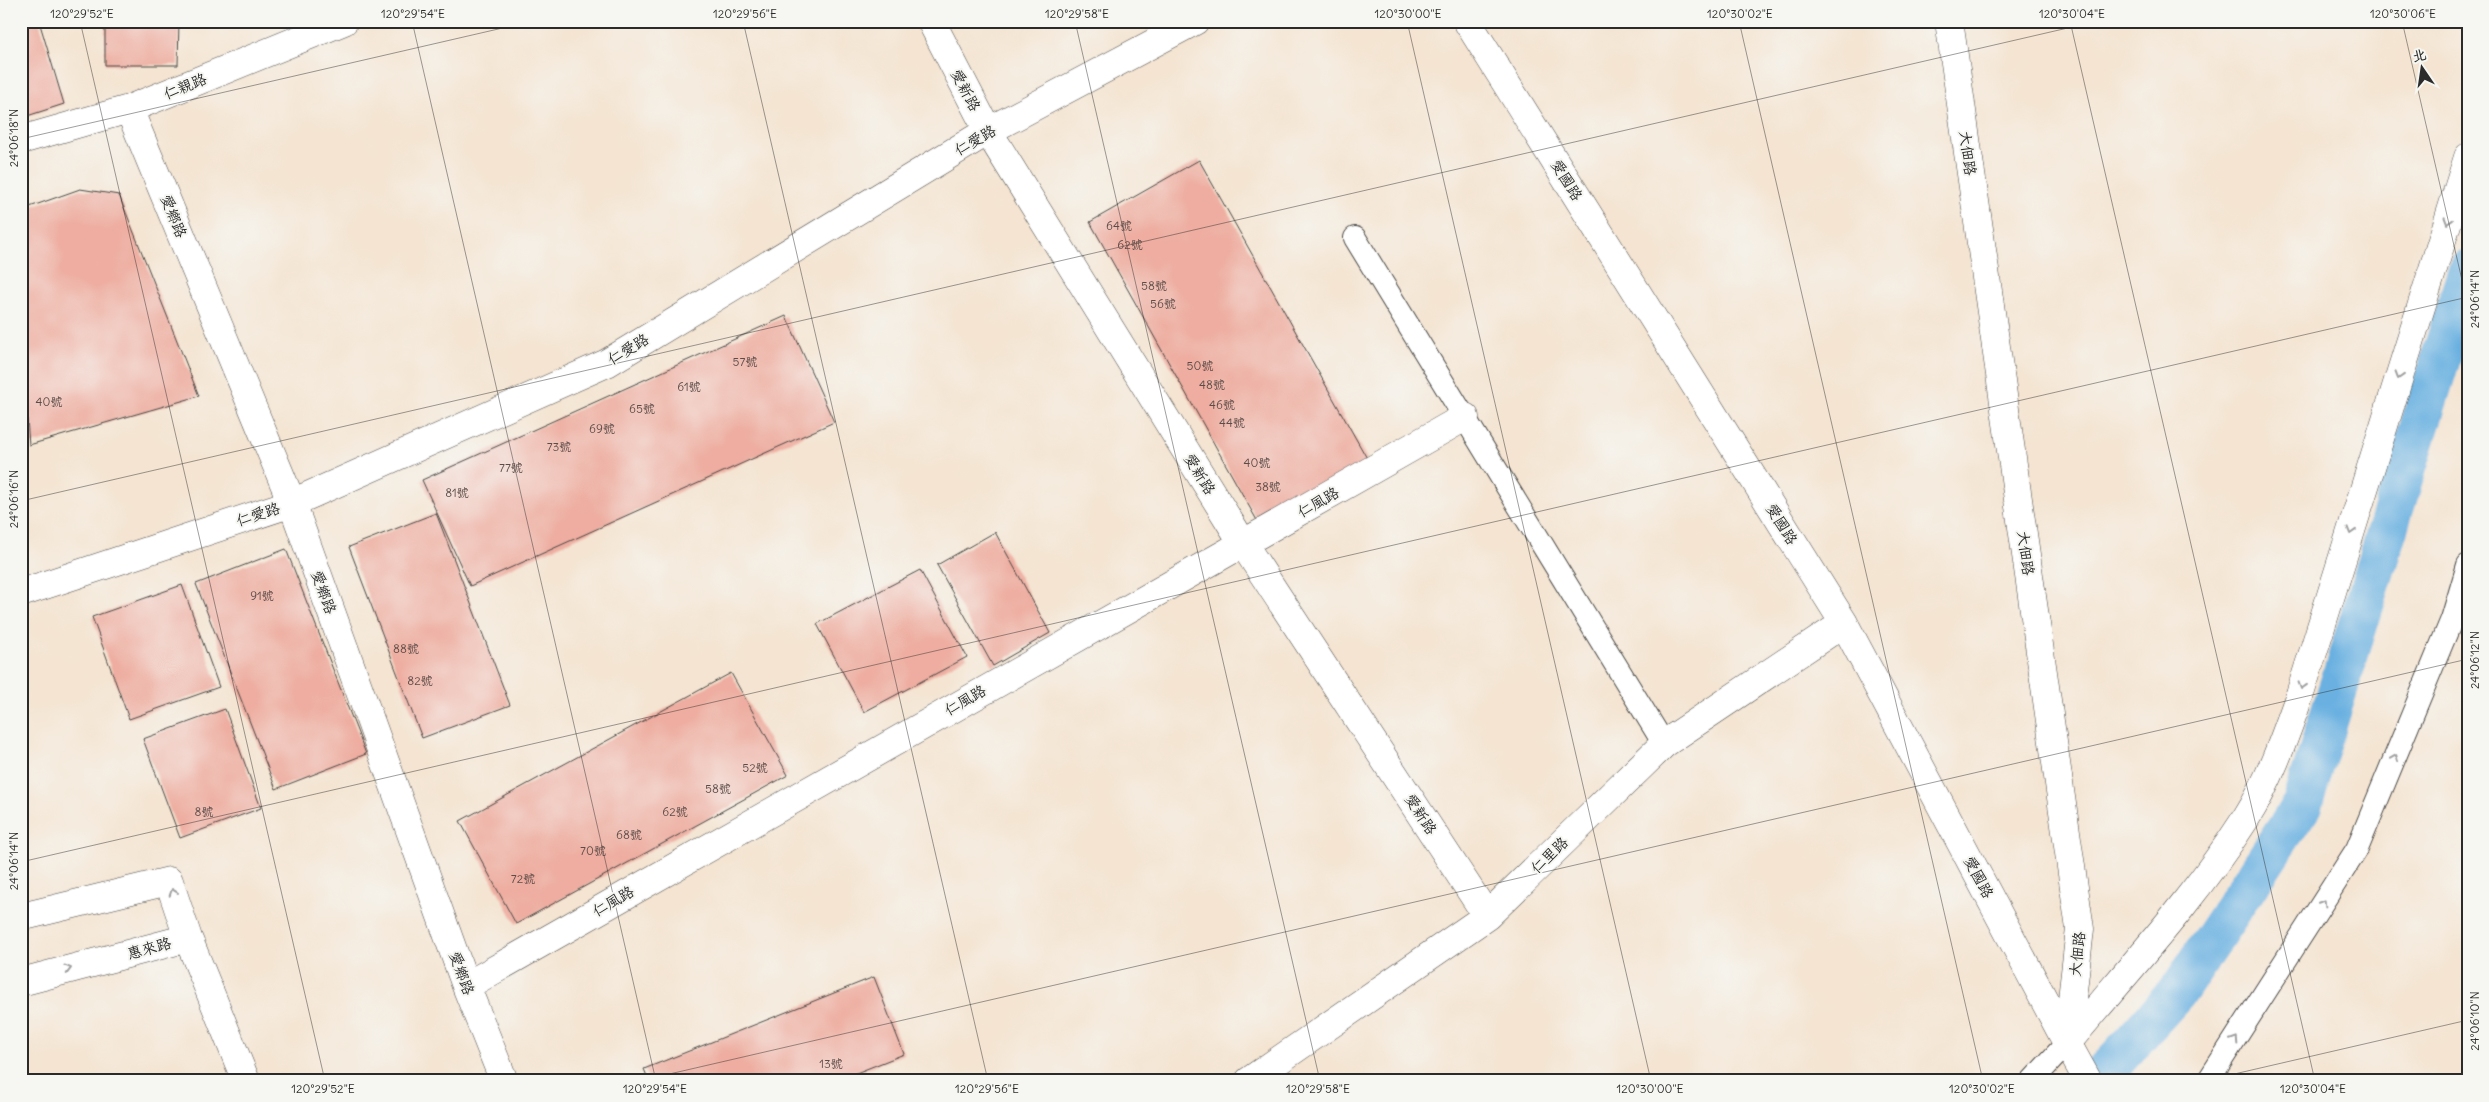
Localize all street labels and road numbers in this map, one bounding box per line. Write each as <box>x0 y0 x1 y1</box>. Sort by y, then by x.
street label: 愛新路 <box>947 66 985 114</box>
street label: 仁親路 <box>161 69 209 103</box>
street label: 仁愛路 <box>951 121 999 159</box>
street label: 大佃路 <box>1955 129 1981 177</box>
street label: 愛國路 <box>1547 156 1587 204</box>
street label: 愛鄉路 <box>157 192 191 240</box>
street label: 仁愛路 <box>604 329 652 369</box>
street label: 愛新路 <box>1180 450 1220 498</box>
street label: 仁風路 <box>1294 483 1342 521</box>
street label: 仁愛路 <box>234 498 282 530</box>
street label: 愛國路 <box>1762 500 1802 548</box>
street label: 大佃路 <box>2013 529 2039 577</box>
street label: 愛鄉路 <box>307 568 341 616</box>
street label: 仁風路 <box>941 681 989 719</box>
street label: 愛新路 <box>1401 790 1441 838</box>
street label: 仁里路 <box>1526 833 1572 877</box>
street label: 愛國路 <box>1960 853 1998 901</box>
street label: 仁風路 <box>589 882 637 920</box>
street label: 大佃路 <box>2065 931 2089 977</box>
street label: 惠來路 <box>125 933 173 963</box>
street label: 愛鄉路 <box>445 949 479 997</box>

